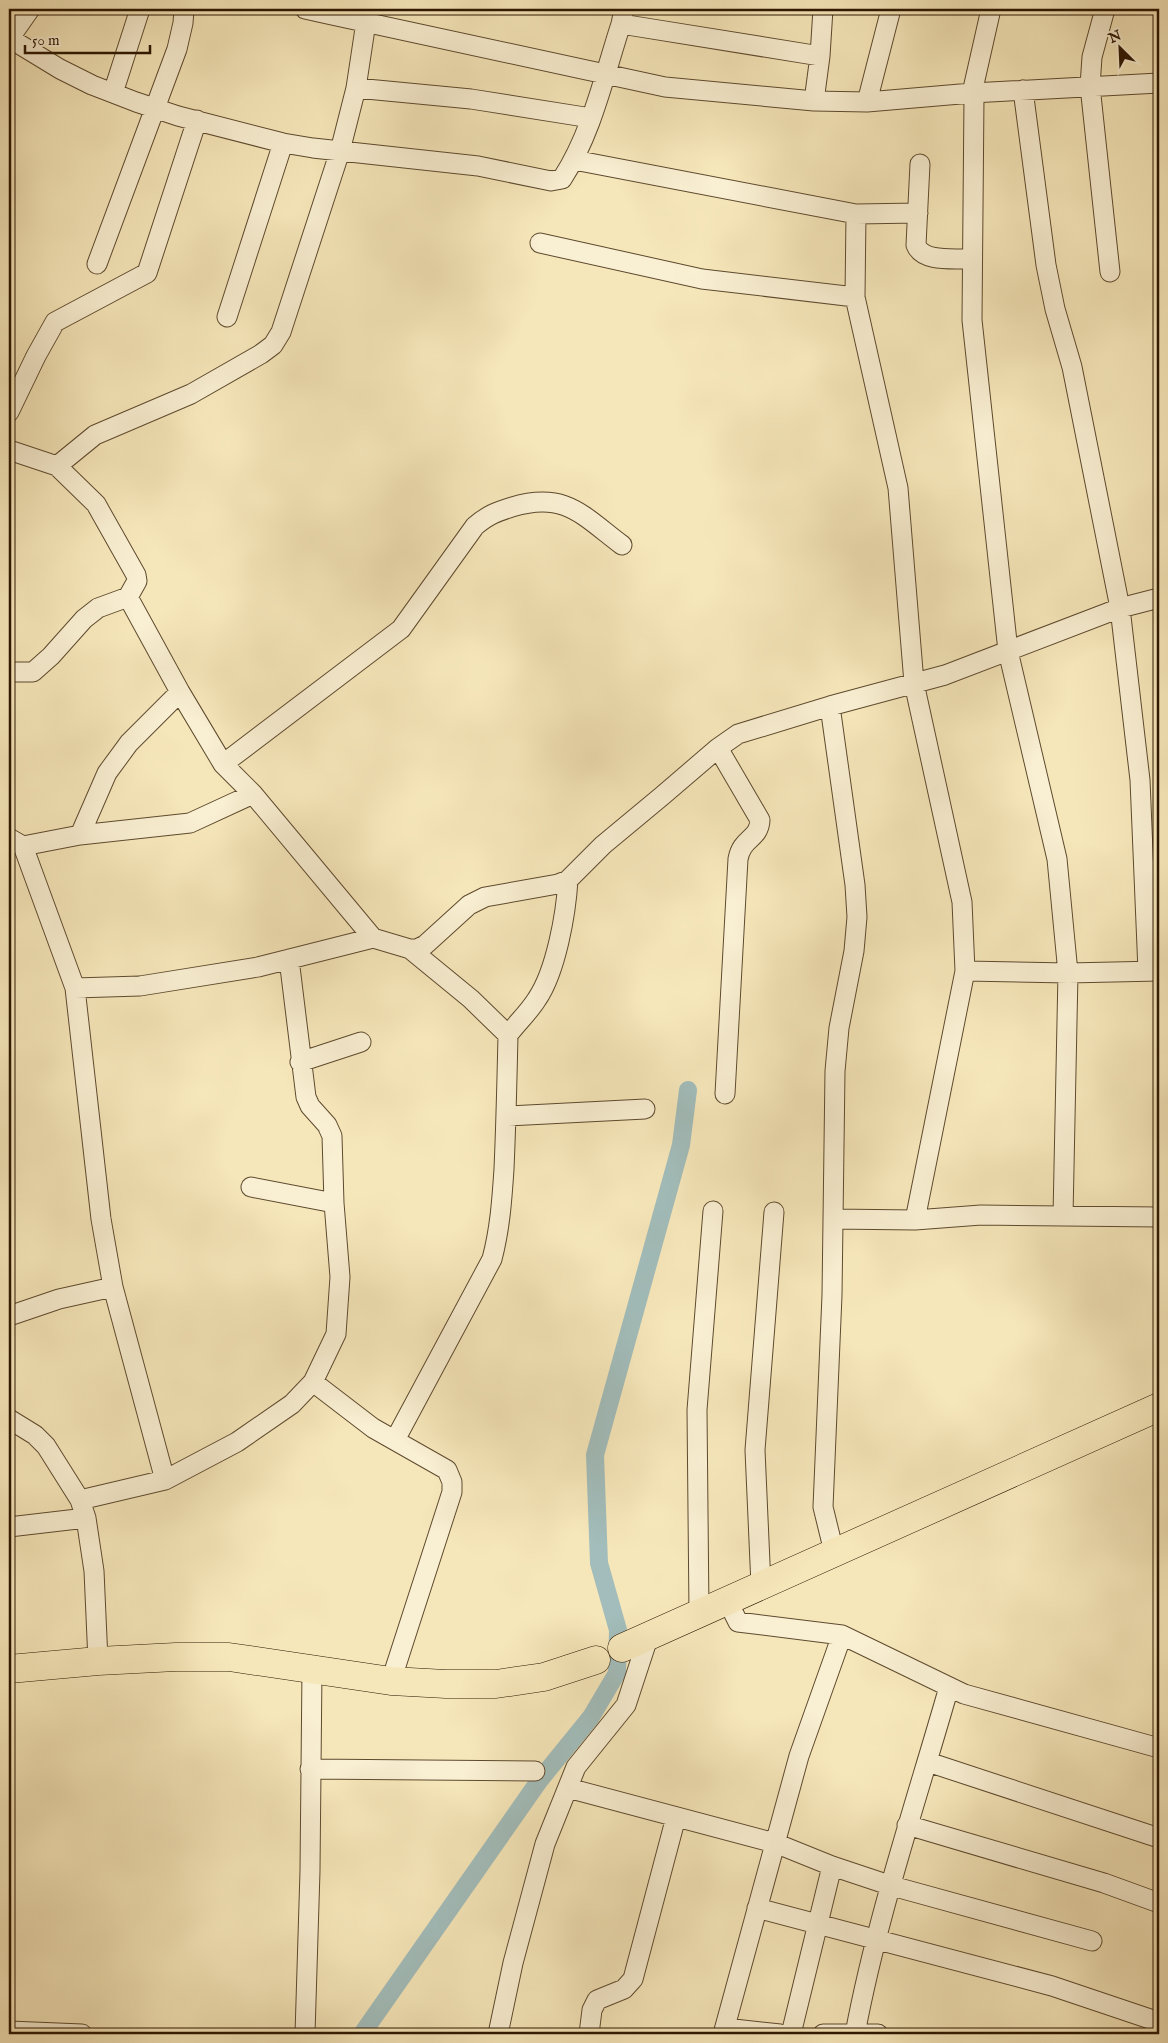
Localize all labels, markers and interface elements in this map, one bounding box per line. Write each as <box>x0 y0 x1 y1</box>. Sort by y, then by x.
scale bar <box>25 22 150 54</box>
north arrow <box>1096 22 1146 72</box>
text: N <box>1105 26 1124 48</box>
text: 50 m <box>32 31 60 50</box>

